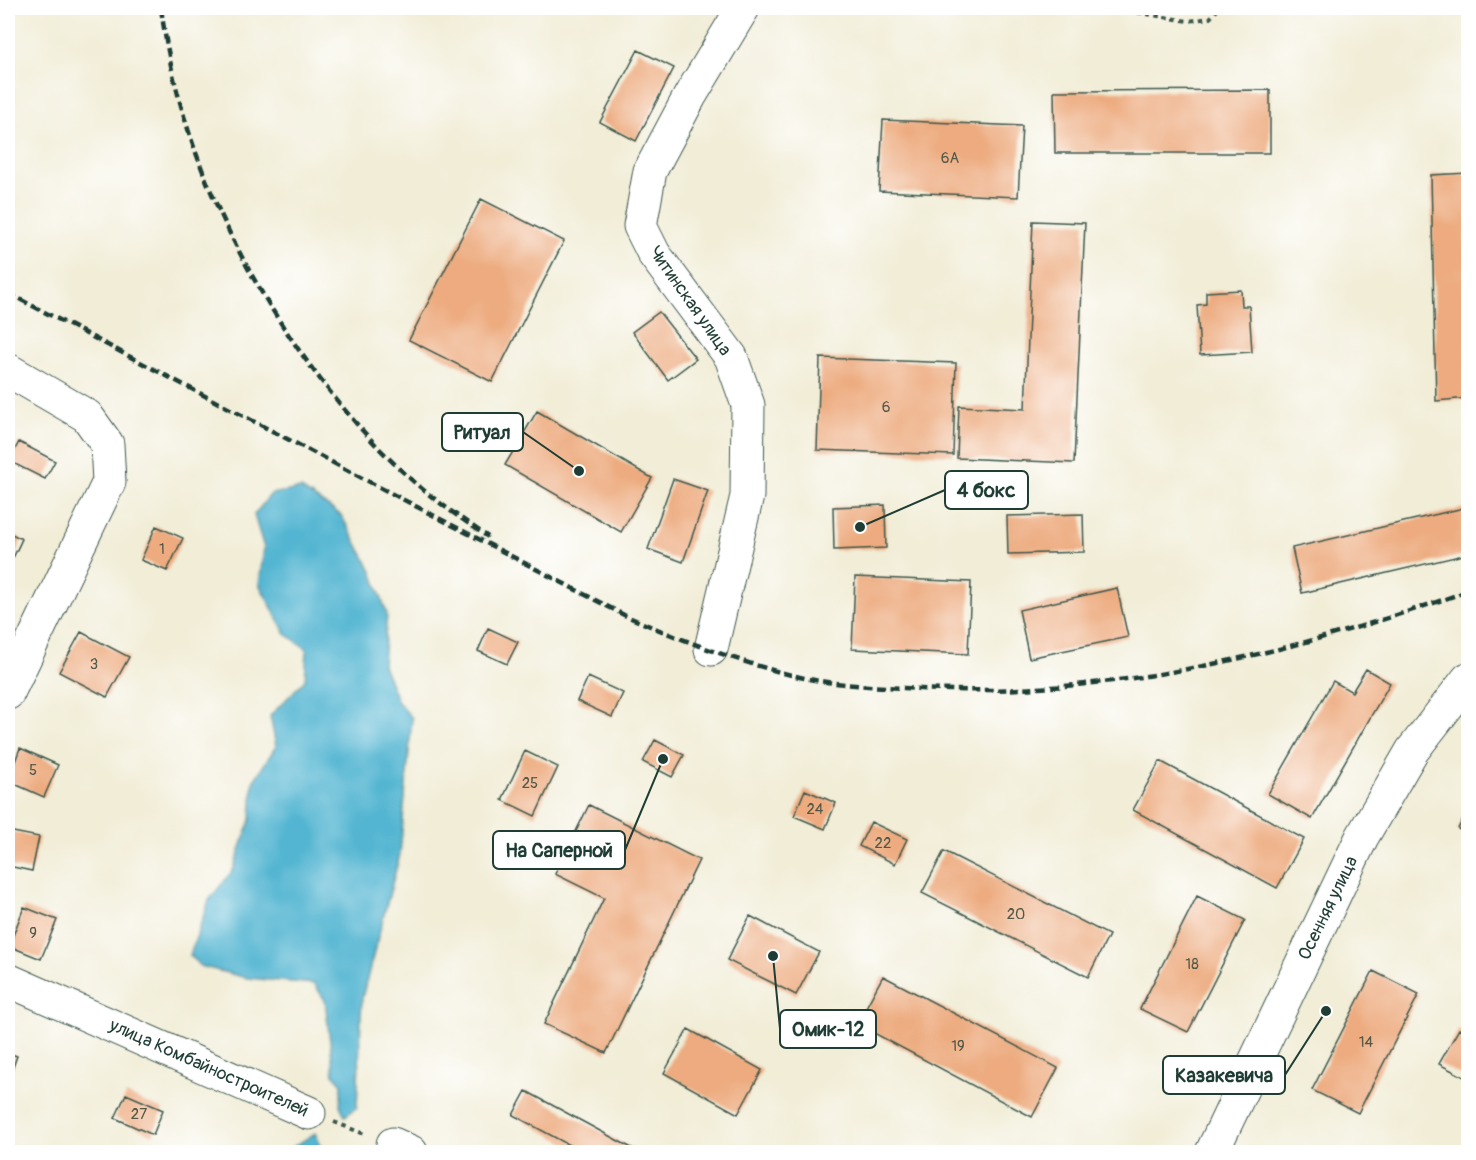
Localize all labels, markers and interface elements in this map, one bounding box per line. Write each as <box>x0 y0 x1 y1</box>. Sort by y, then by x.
house number: 6А <box>941 149 959 168</box>
street label: Читинская улица <box>644 242 736 360</box>
house number: 6 <box>882 398 890 417</box>
callout: Ритуал <box>442 413 523 451</box>
text: Ритуал <box>453 420 511 445</box>
callout: 4 бокс <box>945 471 1028 509</box>
text: 4 бокс <box>957 478 1015 503</box>
house number: 1 <box>159 540 165 559</box>
house number: 3 <box>90 655 98 674</box>
house number: 5 <box>29 761 37 780</box>
house number: 25 <box>522 774 538 793</box>
house number: 24 <box>806 800 824 819</box>
callout: На Саперной <box>493 831 625 869</box>
house number: 22 <box>875 834 891 853</box>
text: На Саперной <box>505 838 613 863</box>
street label: Осенняя улица <box>1293 852 1363 964</box>
house number: 20 <box>1007 905 1025 924</box>
house number: 9 <box>29 924 37 943</box>
house number: 18 <box>1185 955 1199 974</box>
callout: Омик-12 <box>780 1010 876 1048</box>
street label: улица Комбайностроителей <box>105 1013 312 1122</box>
text: Омик-12 <box>792 1017 864 1042</box>
house number: 14 <box>1359 1033 1374 1052</box>
house number: 19 <box>951 1037 965 1056</box>
callout: Казакевича <box>1163 1056 1285 1094</box>
text: Казакевича <box>1175 1063 1273 1088</box>
house number: 27 <box>131 1105 147 1124</box>

